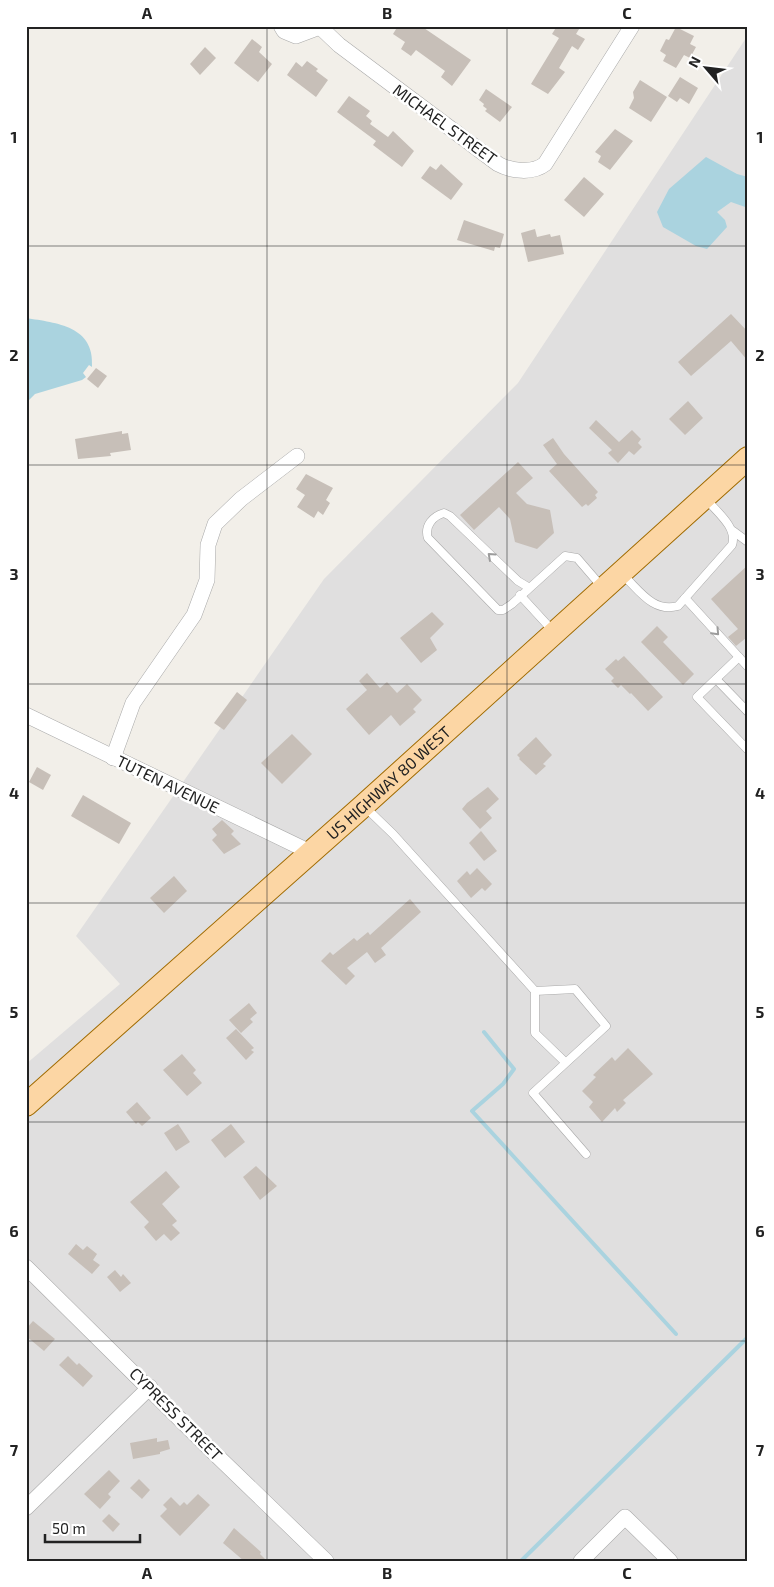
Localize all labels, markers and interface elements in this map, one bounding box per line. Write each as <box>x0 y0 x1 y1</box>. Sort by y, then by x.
text: A <box>142 3 153 22</box>
text: B <box>382 3 392 22</box>
text: C <box>622 3 632 22</box>
north arrow <box>682 42 732 92</box>
text: N <box>684 53 704 70</box>
street label: MICHAEL STREET <box>390 80 501 168</box>
text: 1 <box>11 127 17 146</box>
text: 1 <box>757 127 763 146</box>
text: 2 <box>9 345 19 364</box>
text: 2 <box>755 345 765 364</box>
one-way arrow <box>487 553 496 562</box>
text: 3 <box>9 564 19 583</box>
text: 3 <box>755 564 765 583</box>
one-way arrow <box>710 627 719 636</box>
street label: US HIGHWAY 80 WEST <box>322 722 454 843</box>
street label: TUTEN AVENUE <box>114 751 223 817</box>
text: 4 <box>9 783 19 802</box>
text: 4 <box>755 783 765 802</box>
text: 5 <box>10 1002 19 1021</box>
text: 5 <box>756 1002 765 1021</box>
text: 6 <box>9 1221 19 1240</box>
text: 6 <box>755 1221 765 1240</box>
street label: CYPRESS STREET <box>126 1363 227 1464</box>
text: 7 <box>10 1440 19 1459</box>
text: 7 <box>756 1440 765 1459</box>
scale bar <box>45 1512 140 1544</box>
text: 50 m <box>52 1519 86 1537</box>
text: A <box>142 1563 153 1582</box>
text: B <box>382 1563 392 1582</box>
text: C <box>622 1563 632 1582</box>

